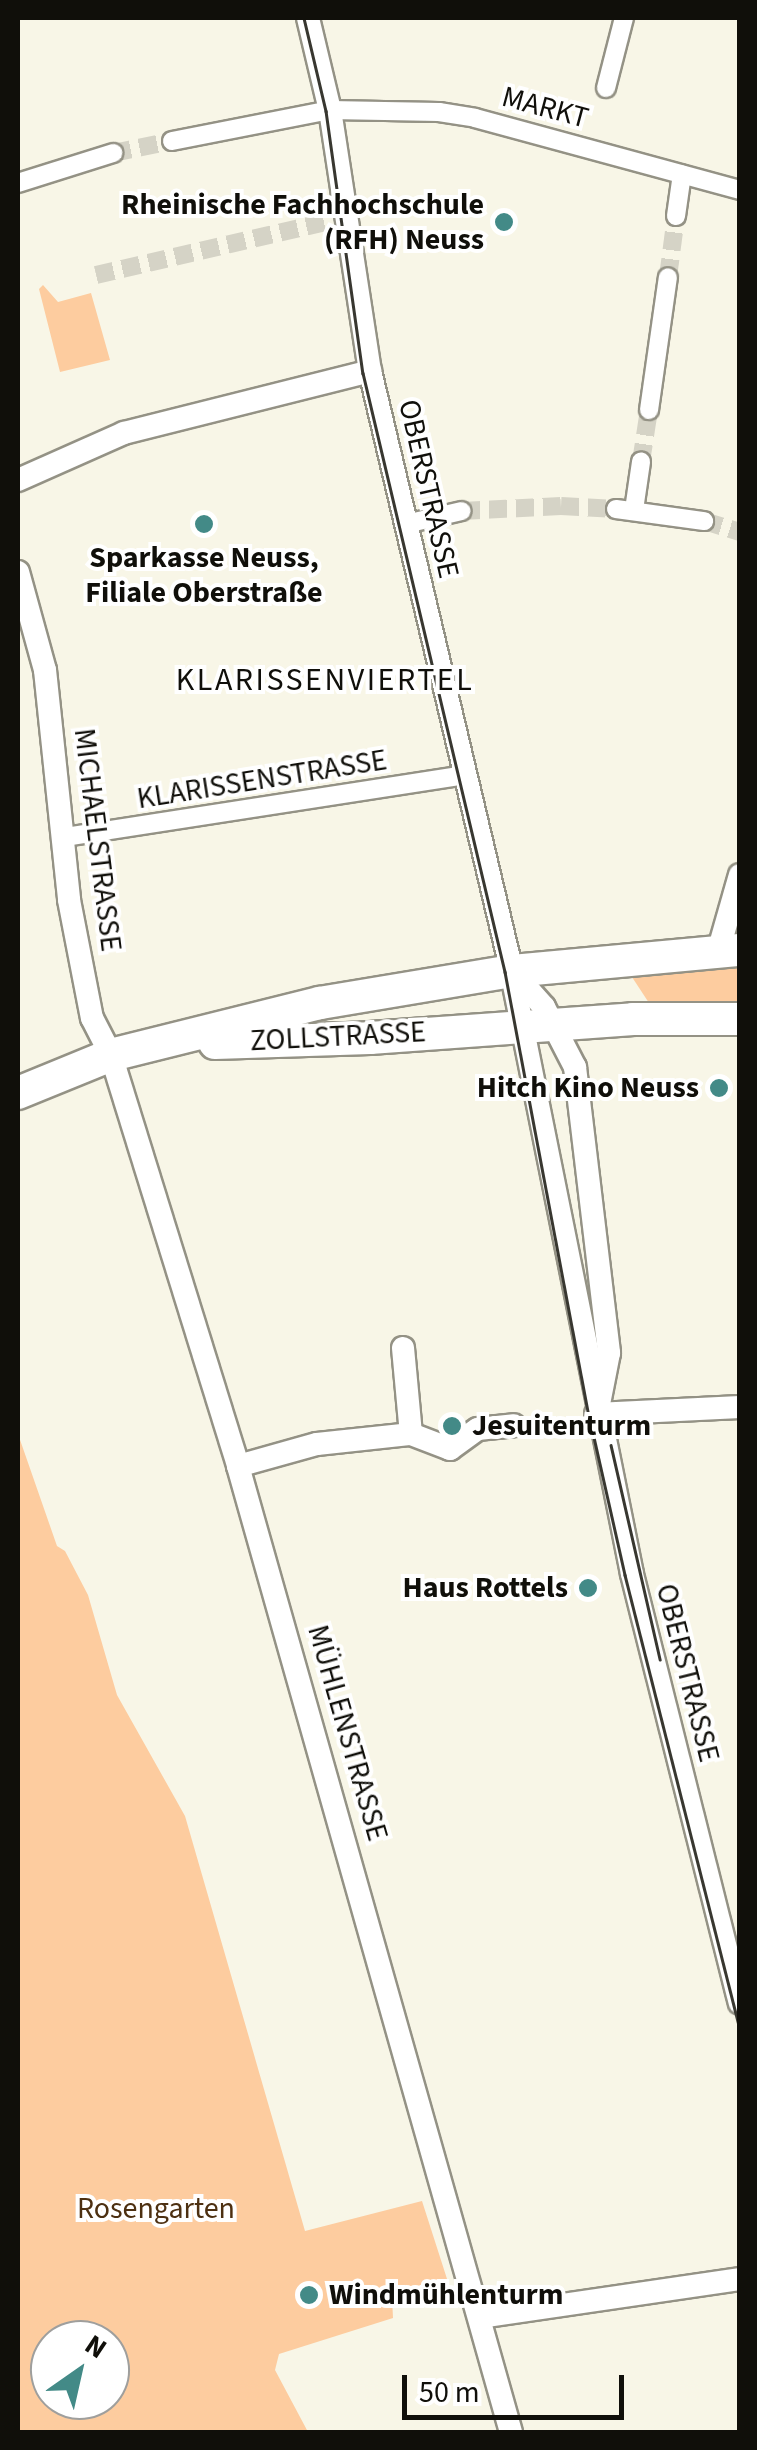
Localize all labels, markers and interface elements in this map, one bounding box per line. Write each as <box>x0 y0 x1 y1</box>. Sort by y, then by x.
street label: MARKT <box>498 79 592 137</box>
place label: Rheinische Fachhochschule (RFH) Neuss <box>121 187 484 258</box>
marker: Rheinische Fachhochschule (RFH) Neuss <box>493 211 515 233</box>
street label: OBERSTRASSE <box>390 396 466 582</box>
marker: Sparkasse Neuss, Filiale Oberstraße <box>193 513 215 535</box>
place label: Sparkasse Neuss, Filiale Oberstraße <box>85 540 323 610</box>
district label: KLARISSENVIERTEL <box>176 661 474 699</box>
street label: MICHAELSTRASSE <box>65 726 129 954</box>
street label: KLARISSENSTRASSE <box>135 742 389 818</box>
street label: ZOLLSTRASSE <box>249 1014 427 1060</box>
place label: Hitch Kino Neuss <box>477 1070 699 1106</box>
marker: Hitch Kino Neuss <box>708 1077 730 1099</box>
place label: Jesuitenturm <box>472 1408 651 1444</box>
marker: Jesuitenturm <box>441 1415 463 1437</box>
place label: Haus Rottels <box>402 1570 568 1606</box>
marker: Haus Rottels <box>577 1577 599 1599</box>
street label: OBERSTRASSE <box>647 1580 727 1766</box>
street label: MÜHLENSTRASSE <box>299 1621 395 1845</box>
park label: Rosengarten <box>77 2191 235 2227</box>
place label: Windmühlenturm <box>329 2277 563 2313</box>
marker: Windmühlenturm <box>298 2284 320 2306</box>
north arrow <box>30 2320 130 2420</box>
text: N <box>77 2325 115 2369</box>
scale bar <box>407 2355 630 2417</box>
text: 50 m <box>419 2371 480 2414</box>

